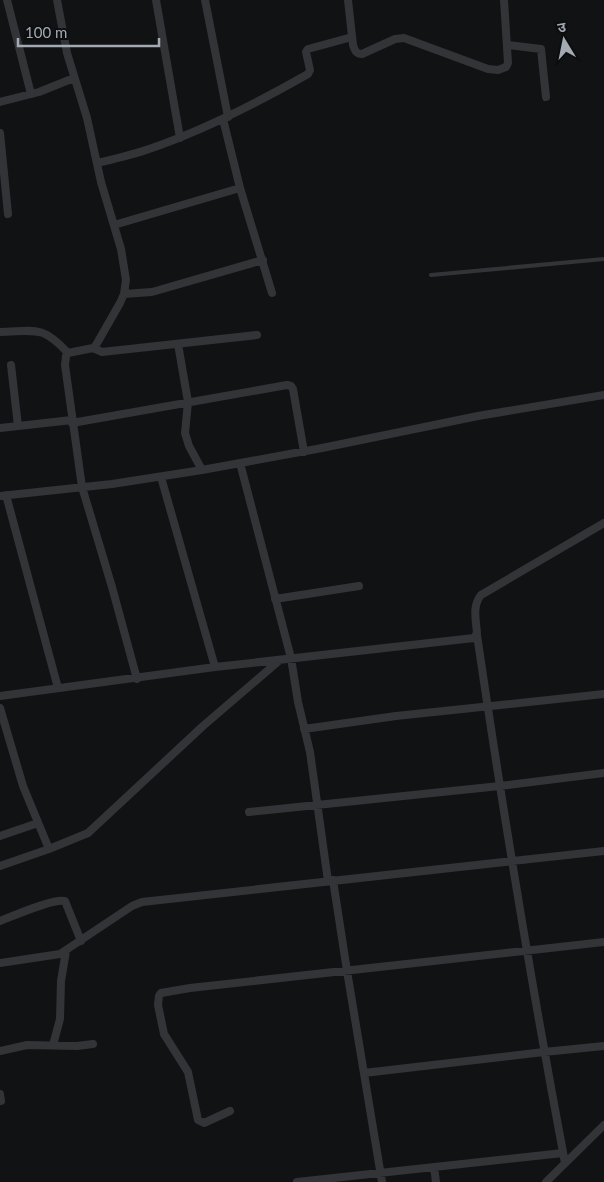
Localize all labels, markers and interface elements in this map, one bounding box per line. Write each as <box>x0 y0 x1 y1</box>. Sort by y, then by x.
scale bar <box>18 15 159 47</box>
north arrow <box>539 15 589 65</box>
text: उ <box>556 17 568 36</box>
text: 100 m <box>25 23 67 41</box>

